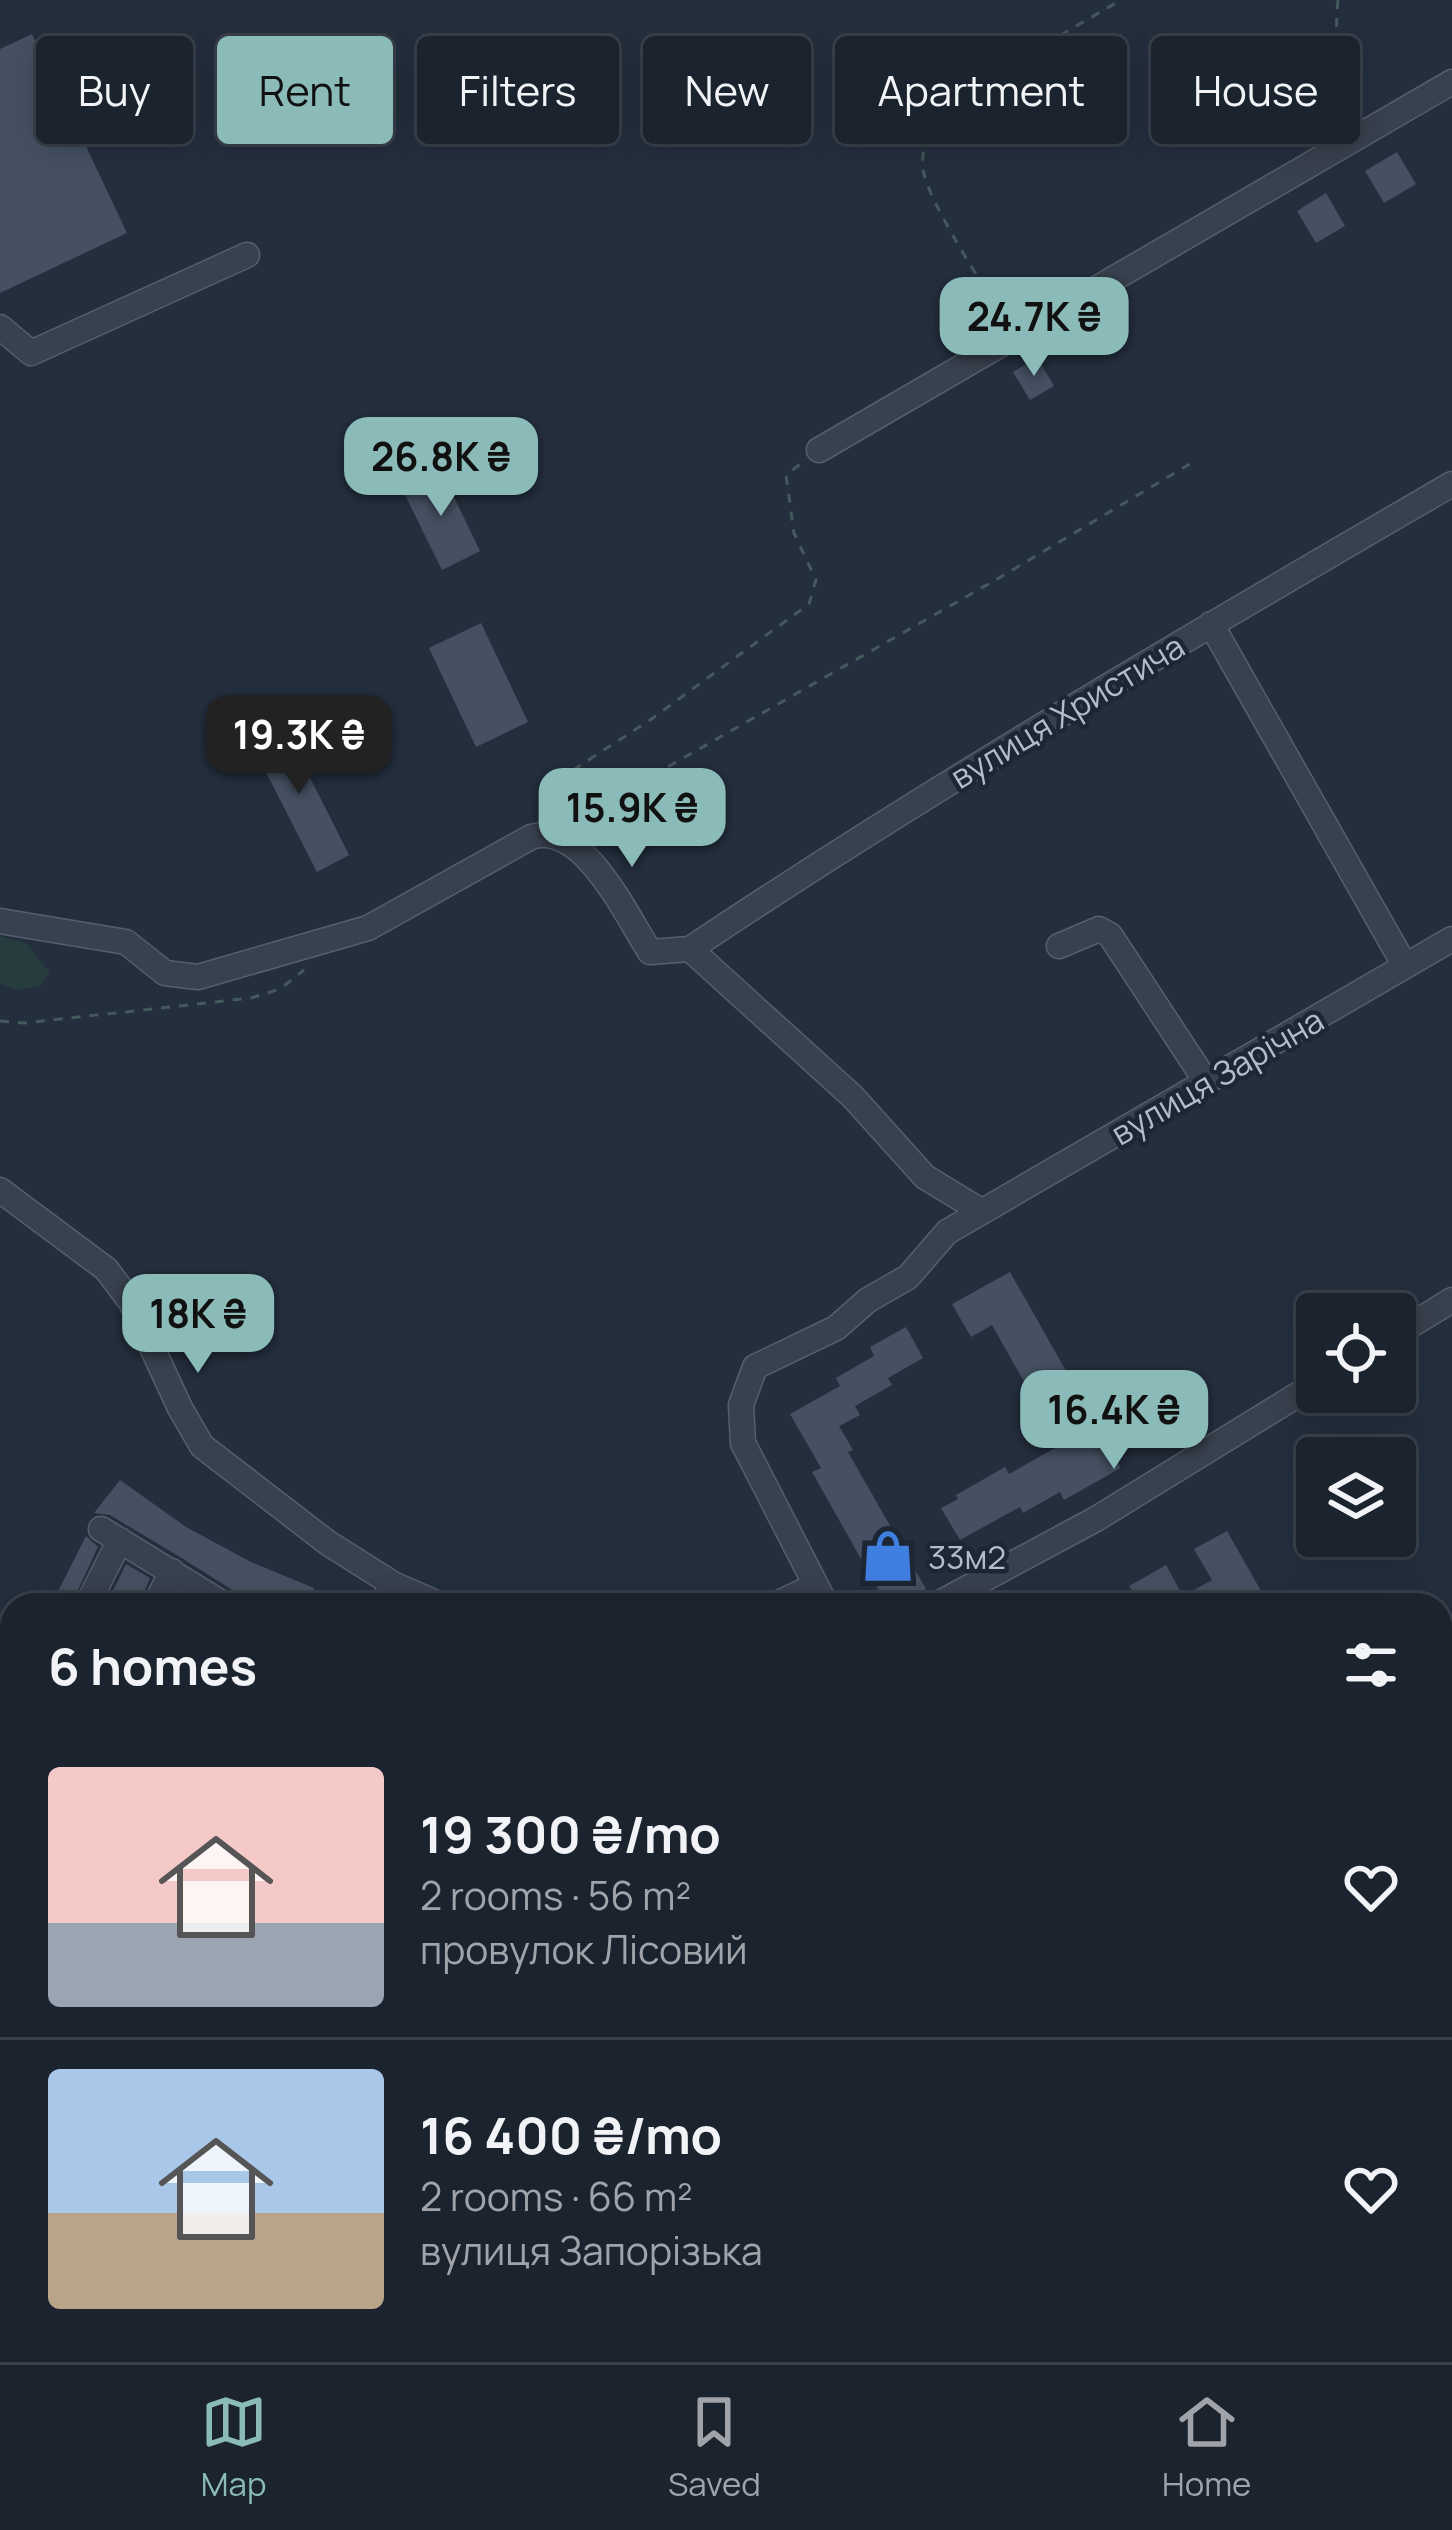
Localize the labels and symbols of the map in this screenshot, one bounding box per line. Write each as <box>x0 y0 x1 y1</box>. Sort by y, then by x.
pin: 24.7K ₴ <box>923 277 1145 379</box>
pin: 26.8K ₴ <box>330 417 552 519</box>
street label: вулиця Христича <box>942 623 1192 799</box>
pin: 19.3K ₴ <box>188 695 410 797</box>
pin: 15.9K ₴ <box>521 768 743 870</box>
street label: вулиця Зарічна <box>1102 997 1332 1155</box>
pin: 18K ₴ <box>114 1274 282 1376</box>
pin: 16.4K ₴ <box>1003 1370 1225 1472</box>
shop icon: 33м2 <box>859 1527 917 1585</box>
place label: 33м2 <box>928 1534 1006 1579</box>

